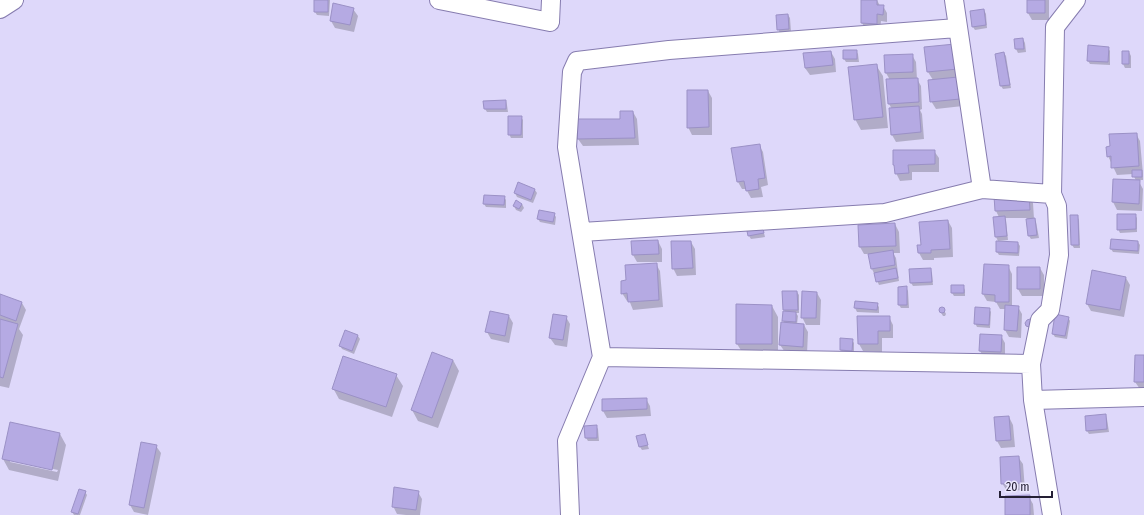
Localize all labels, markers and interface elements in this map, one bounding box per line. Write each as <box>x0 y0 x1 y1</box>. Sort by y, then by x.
scale bar <box>1000 473 1052 499</box>
text: 20 m <box>1006 480 1030 494</box>

